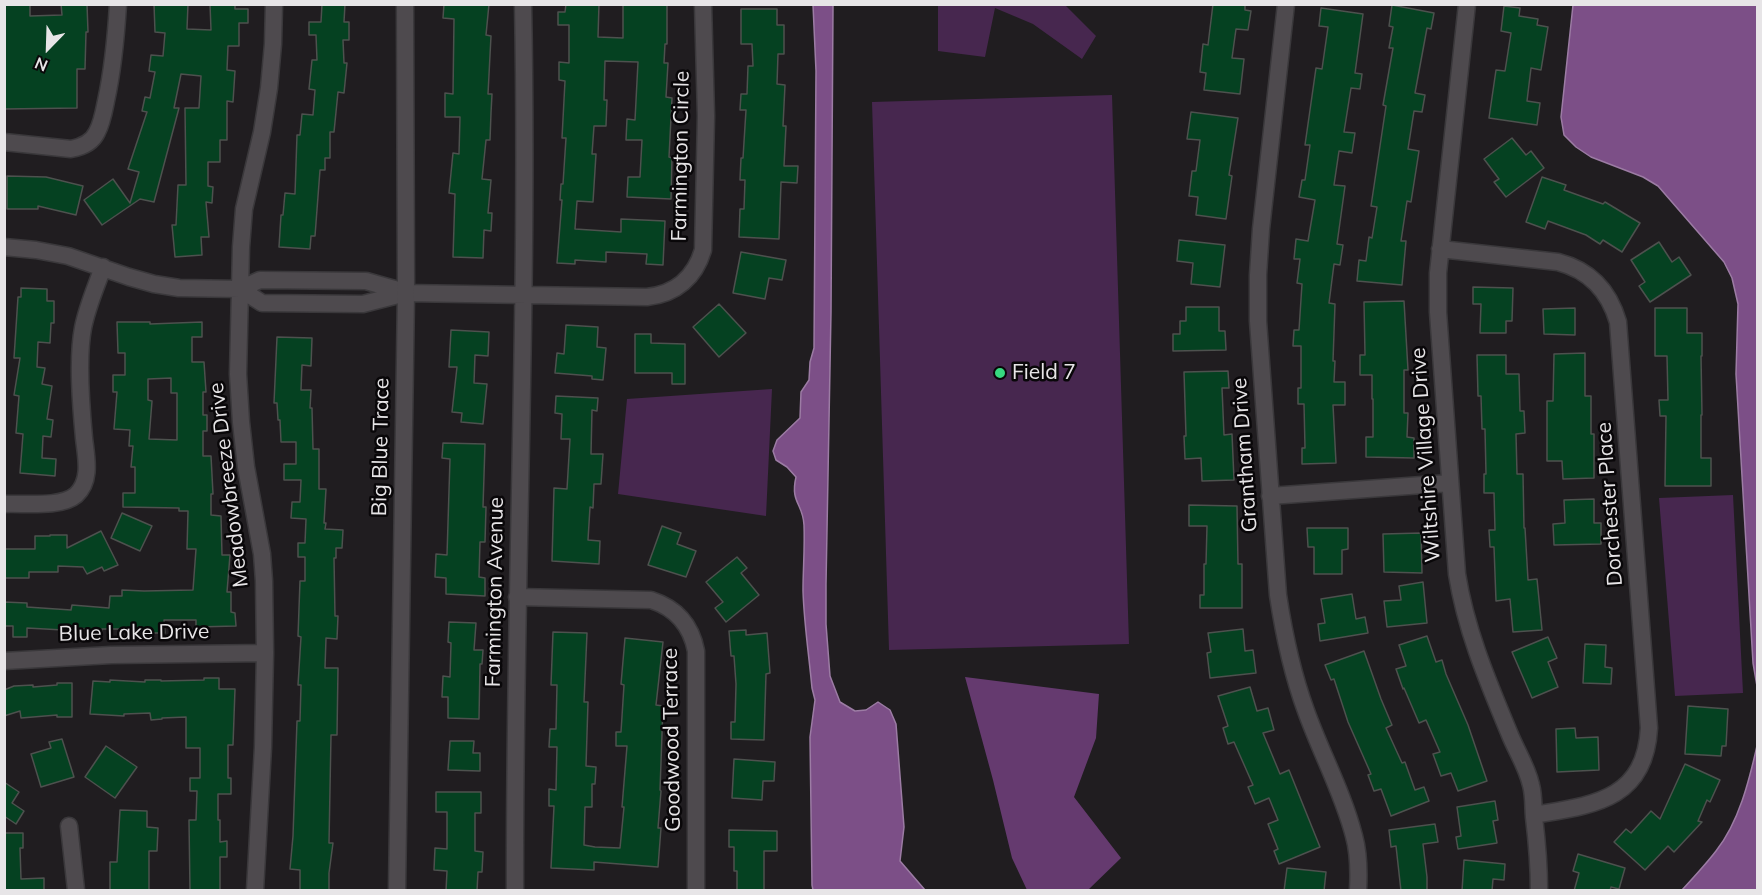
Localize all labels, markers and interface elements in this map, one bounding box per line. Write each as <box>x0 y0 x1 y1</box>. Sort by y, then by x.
north arrow <box>18 18 78 78</box>
text: N <box>31 53 50 76</box>
street label: Farmington Circle <box>667 70 695 242</box>
street label: Wiltshire Village Drive <box>1406 347 1446 563</box>
place label: Field 7 <box>1012 360 1076 386</box>
marker: Field 7 <box>993 366 1007 380</box>
street label: Grantham Drive <box>1227 377 1263 533</box>
street label: Big Blue Trace <box>367 378 395 516</box>
street label: Meadowbreeze Drive <box>204 381 254 589</box>
street label: Dorchester Place <box>1592 421 1628 587</box>
street label: Farmington Avenue <box>481 497 509 687</box>
street label: Blue Lake Drive <box>59 619 209 647</box>
street label: Goodwood Terrace <box>658 648 686 832</box>

